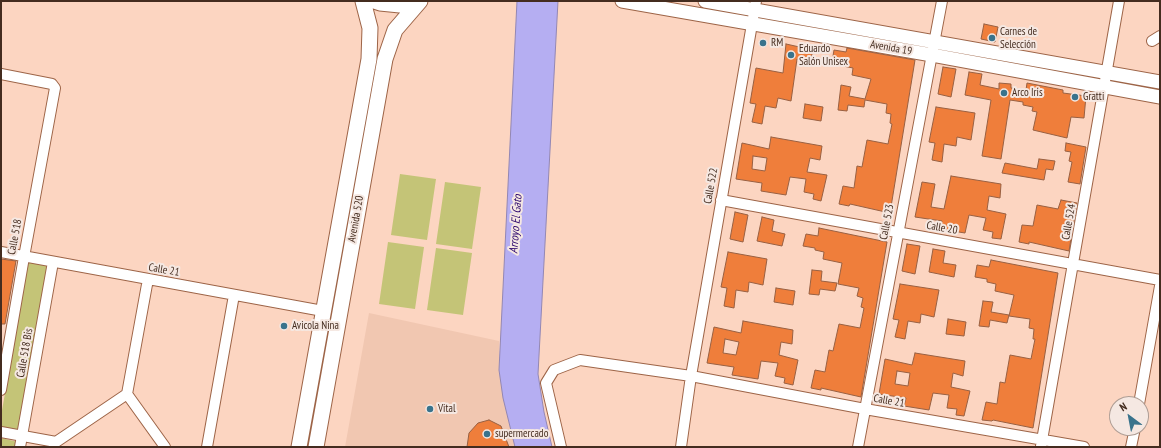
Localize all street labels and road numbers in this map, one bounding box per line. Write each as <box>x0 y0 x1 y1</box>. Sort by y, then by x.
street label: Avenida 19 <box>869 38 913 58</box>
street label: Calle 522 <box>701 167 721 205</box>
street label: Avenida 520 <box>345 195 367 243</box>
street label: Calle 523 <box>877 203 897 241</box>
street label: Calle 524 <box>1059 203 1079 241</box>
street label: Calle 518 <box>5 218 25 256</box>
street label: Calle 20 <box>925 219 959 237</box>
street label: Calle 21 <box>147 261 181 279</box>
street label: Calle 518 Bis <box>14 327 36 379</box>
street label: Calle 21 <box>872 392 906 410</box>

